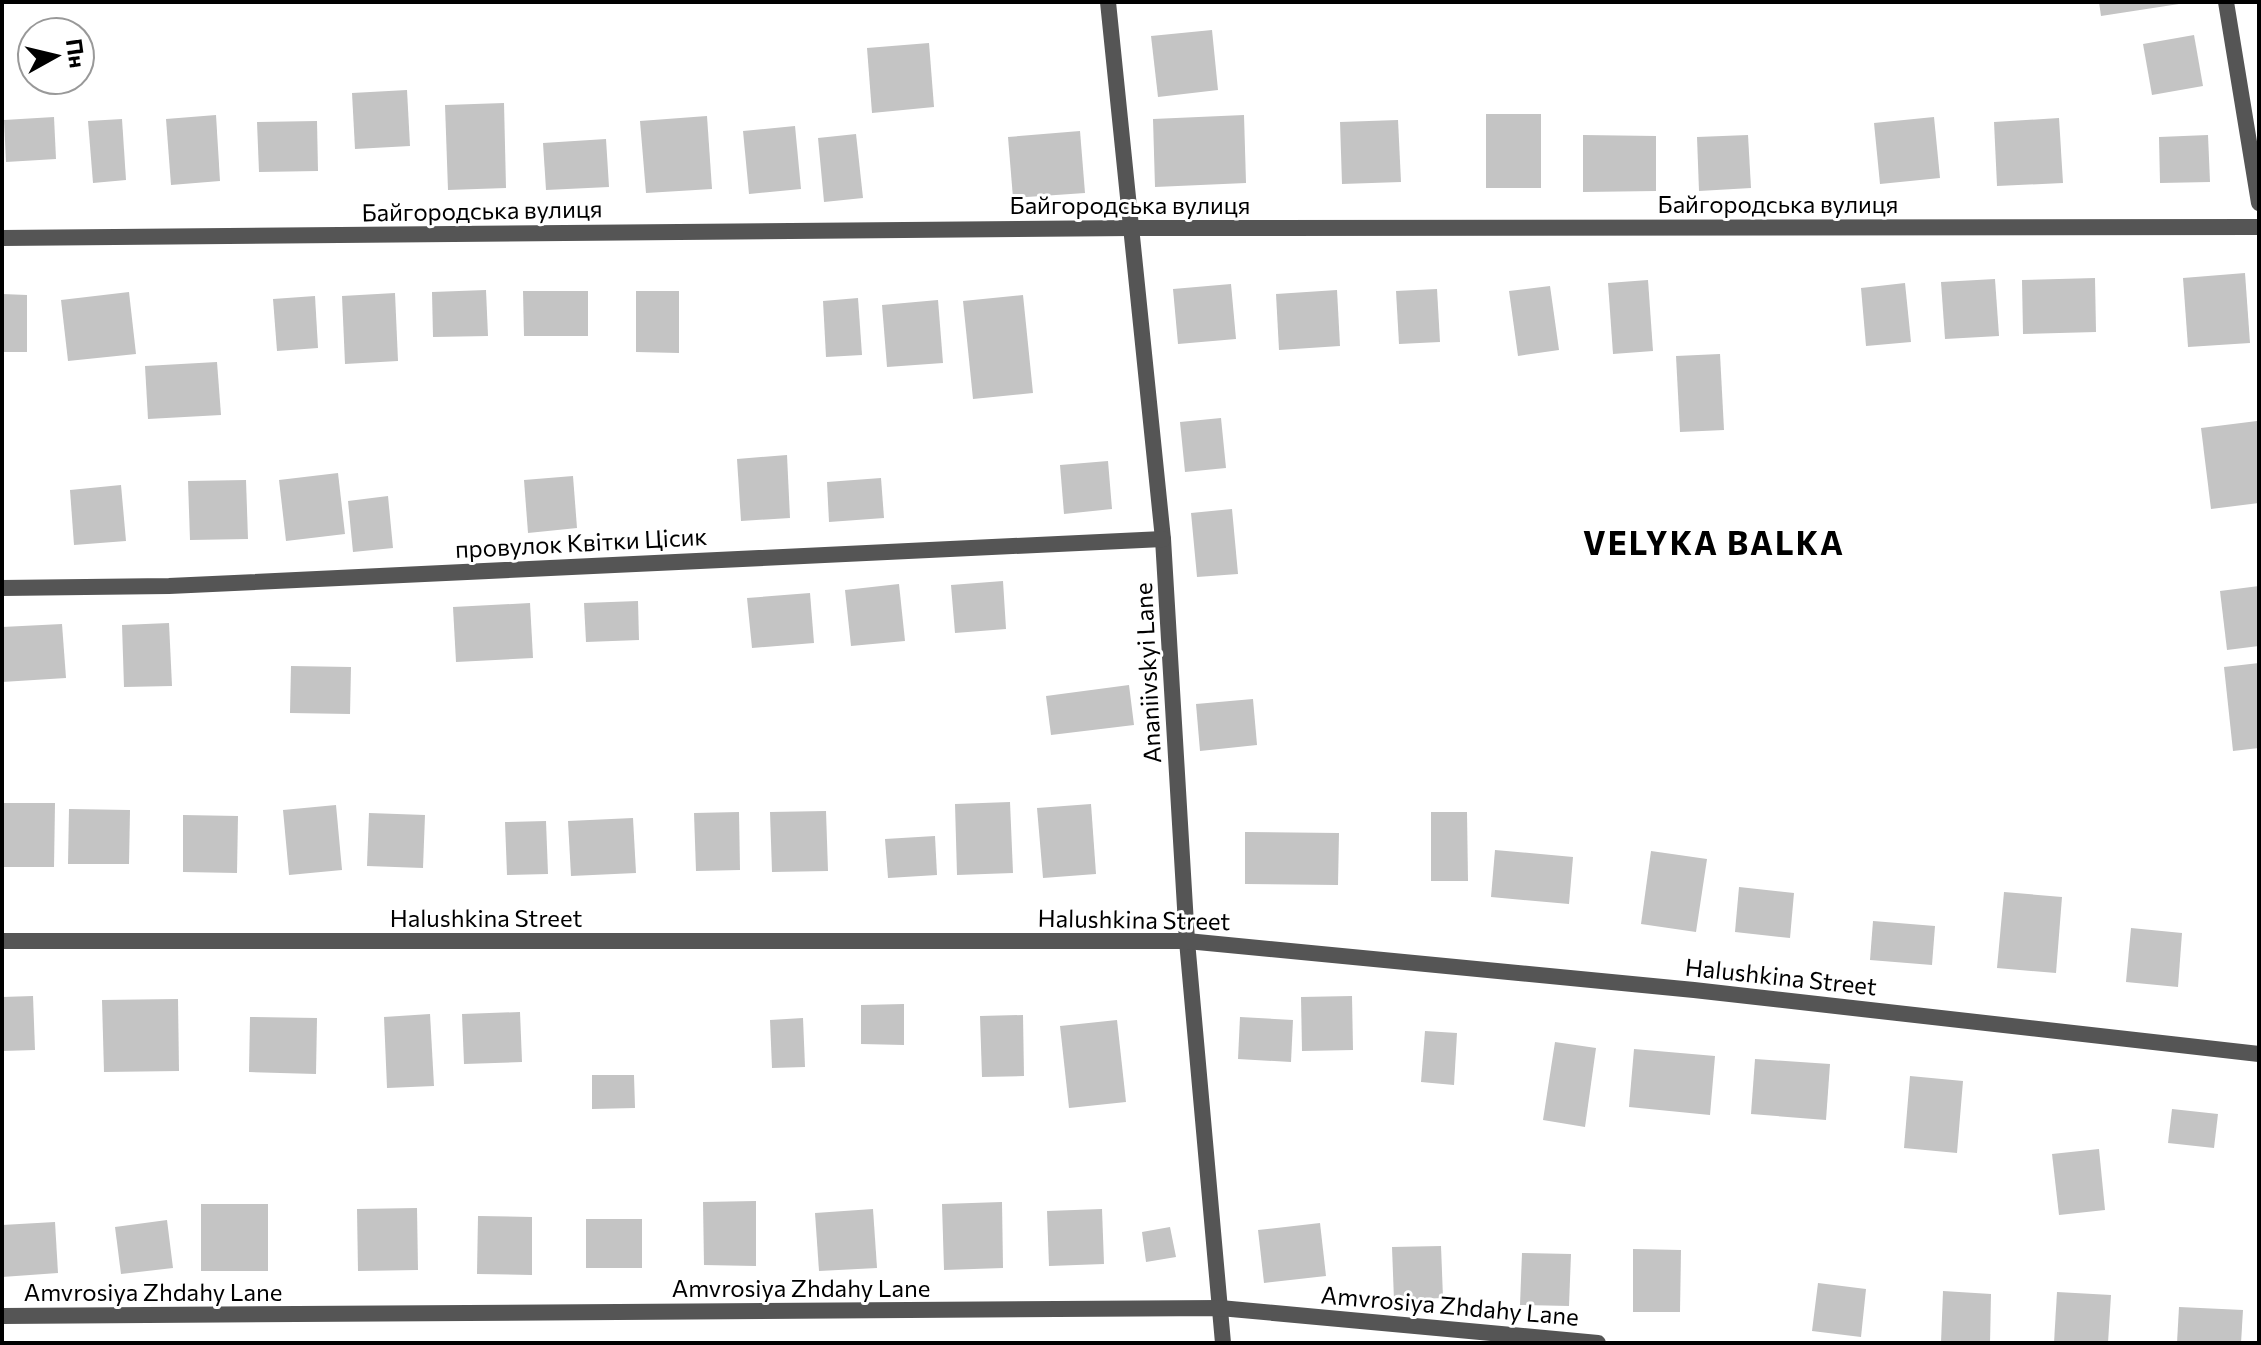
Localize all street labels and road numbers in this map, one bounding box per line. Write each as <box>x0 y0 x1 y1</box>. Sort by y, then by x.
street label: Байгородська вулиця <box>1658 189 1898 218</box>
street label: Байгородська вулиця <box>1010 190 1250 219</box>
street label: Байгородська вулиця <box>361 193 603 227</box>
street label: провулок Квітки Цісик <box>454 521 708 563</box>
street label: Ananiivskyi Lane <box>1128 582 1166 764</box>
street label: Halushkina Street <box>390 903 582 932</box>
street label: Halushkina Street <box>1037 903 1231 935</box>
street label: Halushkina Street <box>1684 952 1878 1001</box>
street label: Amvrosiya Zhdahy Lane <box>672 1273 930 1302</box>
street label: Amvrosiya Zhdahy Lane <box>24 1277 282 1306</box>
street label: Amvrosiya Zhdahy Lane <box>1320 1279 1580 1331</box>

